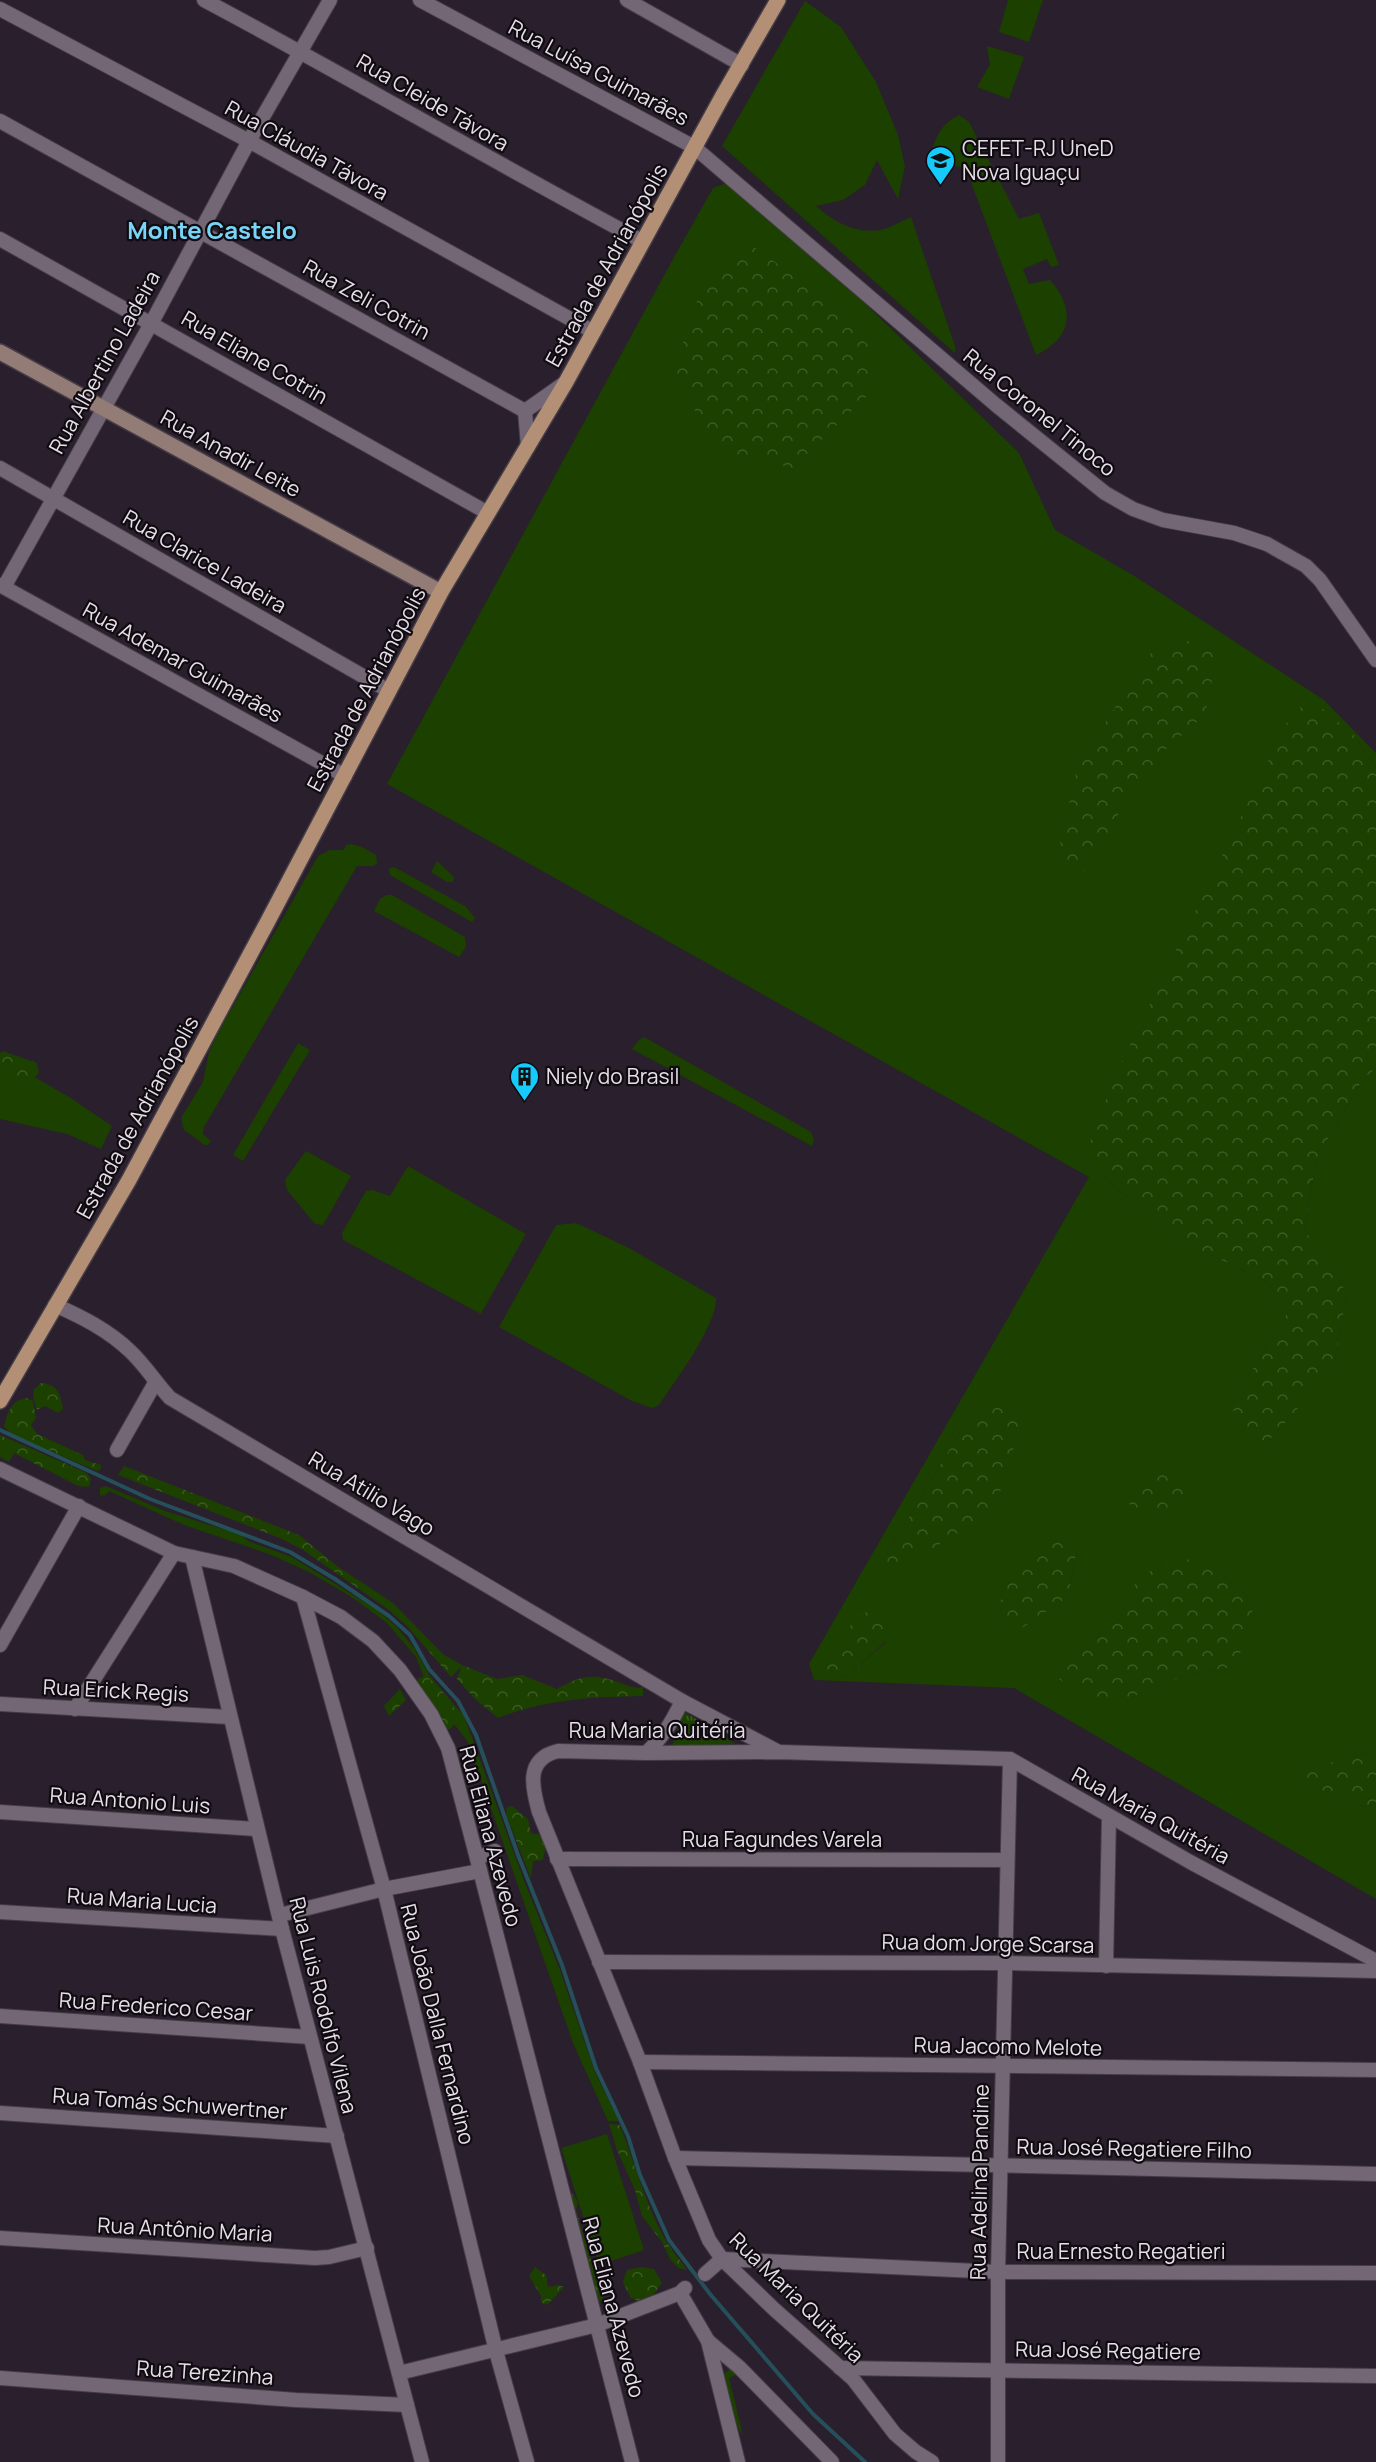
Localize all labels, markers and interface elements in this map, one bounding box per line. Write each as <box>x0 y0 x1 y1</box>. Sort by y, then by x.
street label: Rua Luísa Guimarães <box>504 13 694 131</box>
street label: Rua Cleide Távora <box>352 47 514 157</box>
street label: Rua Cláudia Távora <box>220 93 394 207</box>
place label: CEFET-RJ UneD Nova Iguaçu <box>962 134 1114 186</box>
school or university icon: CEFET-RJ UneD Nova Iguaçu <box>925 144 957 186</box>
street label: Estrada de Adrianópolis <box>539 159 673 371</box>
district label: Monte Castelo <box>127 213 297 246</box>
street label: Rua Zeli Cotrin <box>298 252 436 346</box>
street label: Rua Albertino Ladeira <box>42 265 166 459</box>
street label: Rua Eliane Cotrin <box>177 304 333 410</box>
street label: Rua Coronel Tinoco <box>958 342 1122 482</box>
street label: Rua Anadir Leite <box>156 403 306 503</box>
street label: Rua Clarice Ladeira <box>118 503 292 619</box>
street label: Estrada de Adrianópolis <box>300 582 432 796</box>
street label: Rua Ademar Guimarães <box>78 595 288 729</box>
street label: Estrada de Adrianópolis <box>70 1011 204 1223</box>
building icon: Niely do Brasil <box>509 1060 541 1102</box>
place label: Niely do Brasil <box>546 1062 679 1090</box>
street label: Rua Atilio Vago <box>304 1444 440 1542</box>
street label: Rua Erick Regis <box>42 1672 190 1708</box>
street label: Rua Maria Quitéria <box>569 1716 745 1744</box>
street label: Rua Eliana Azevedo <box>453 1742 529 1930</box>
street label: Rua Maria Quitéria <box>1067 1760 1235 1870</box>
street label: Rua Antonio Luis <box>49 1780 211 1820</box>
street label: Rua Fagundes Varela <box>682 1825 882 1853</box>
street label: Rua Maria Lucia <box>66 1881 218 1919</box>
street label: Rua Luis Rodolfo Vilena <box>284 1894 364 2116</box>
street label: Rua João Dalla Fernardino <box>395 1901 481 2147</box>
street label: Rua dom Jorge Scarsa <box>881 1927 1095 1959</box>
street label: Rua Frederico Cesar <box>58 1985 254 2027</box>
street label: Rua Jacomo Melote <box>913 2030 1103 2062</box>
street label: Rua Tomás Schuwertner <box>52 2081 289 2125</box>
street label: Rua Adelina Pandine <box>963 2084 995 2280</box>
street label: Rua José Regatiere Filho <box>1016 2132 1252 2164</box>
street label: Rua Antônio Maria <box>97 2210 273 2248</box>
street label: Rua Eliana Azevedo <box>576 2213 652 2401</box>
street label: Rua Maria Quitéria <box>724 2226 870 2368</box>
street label: Rua Ernesto Regatieri <box>1016 2237 1226 2265</box>
street label: Rua José Regatiere <box>1015 2334 1201 2366</box>
street label: Rua Terezinha <box>136 2353 274 2391</box>

